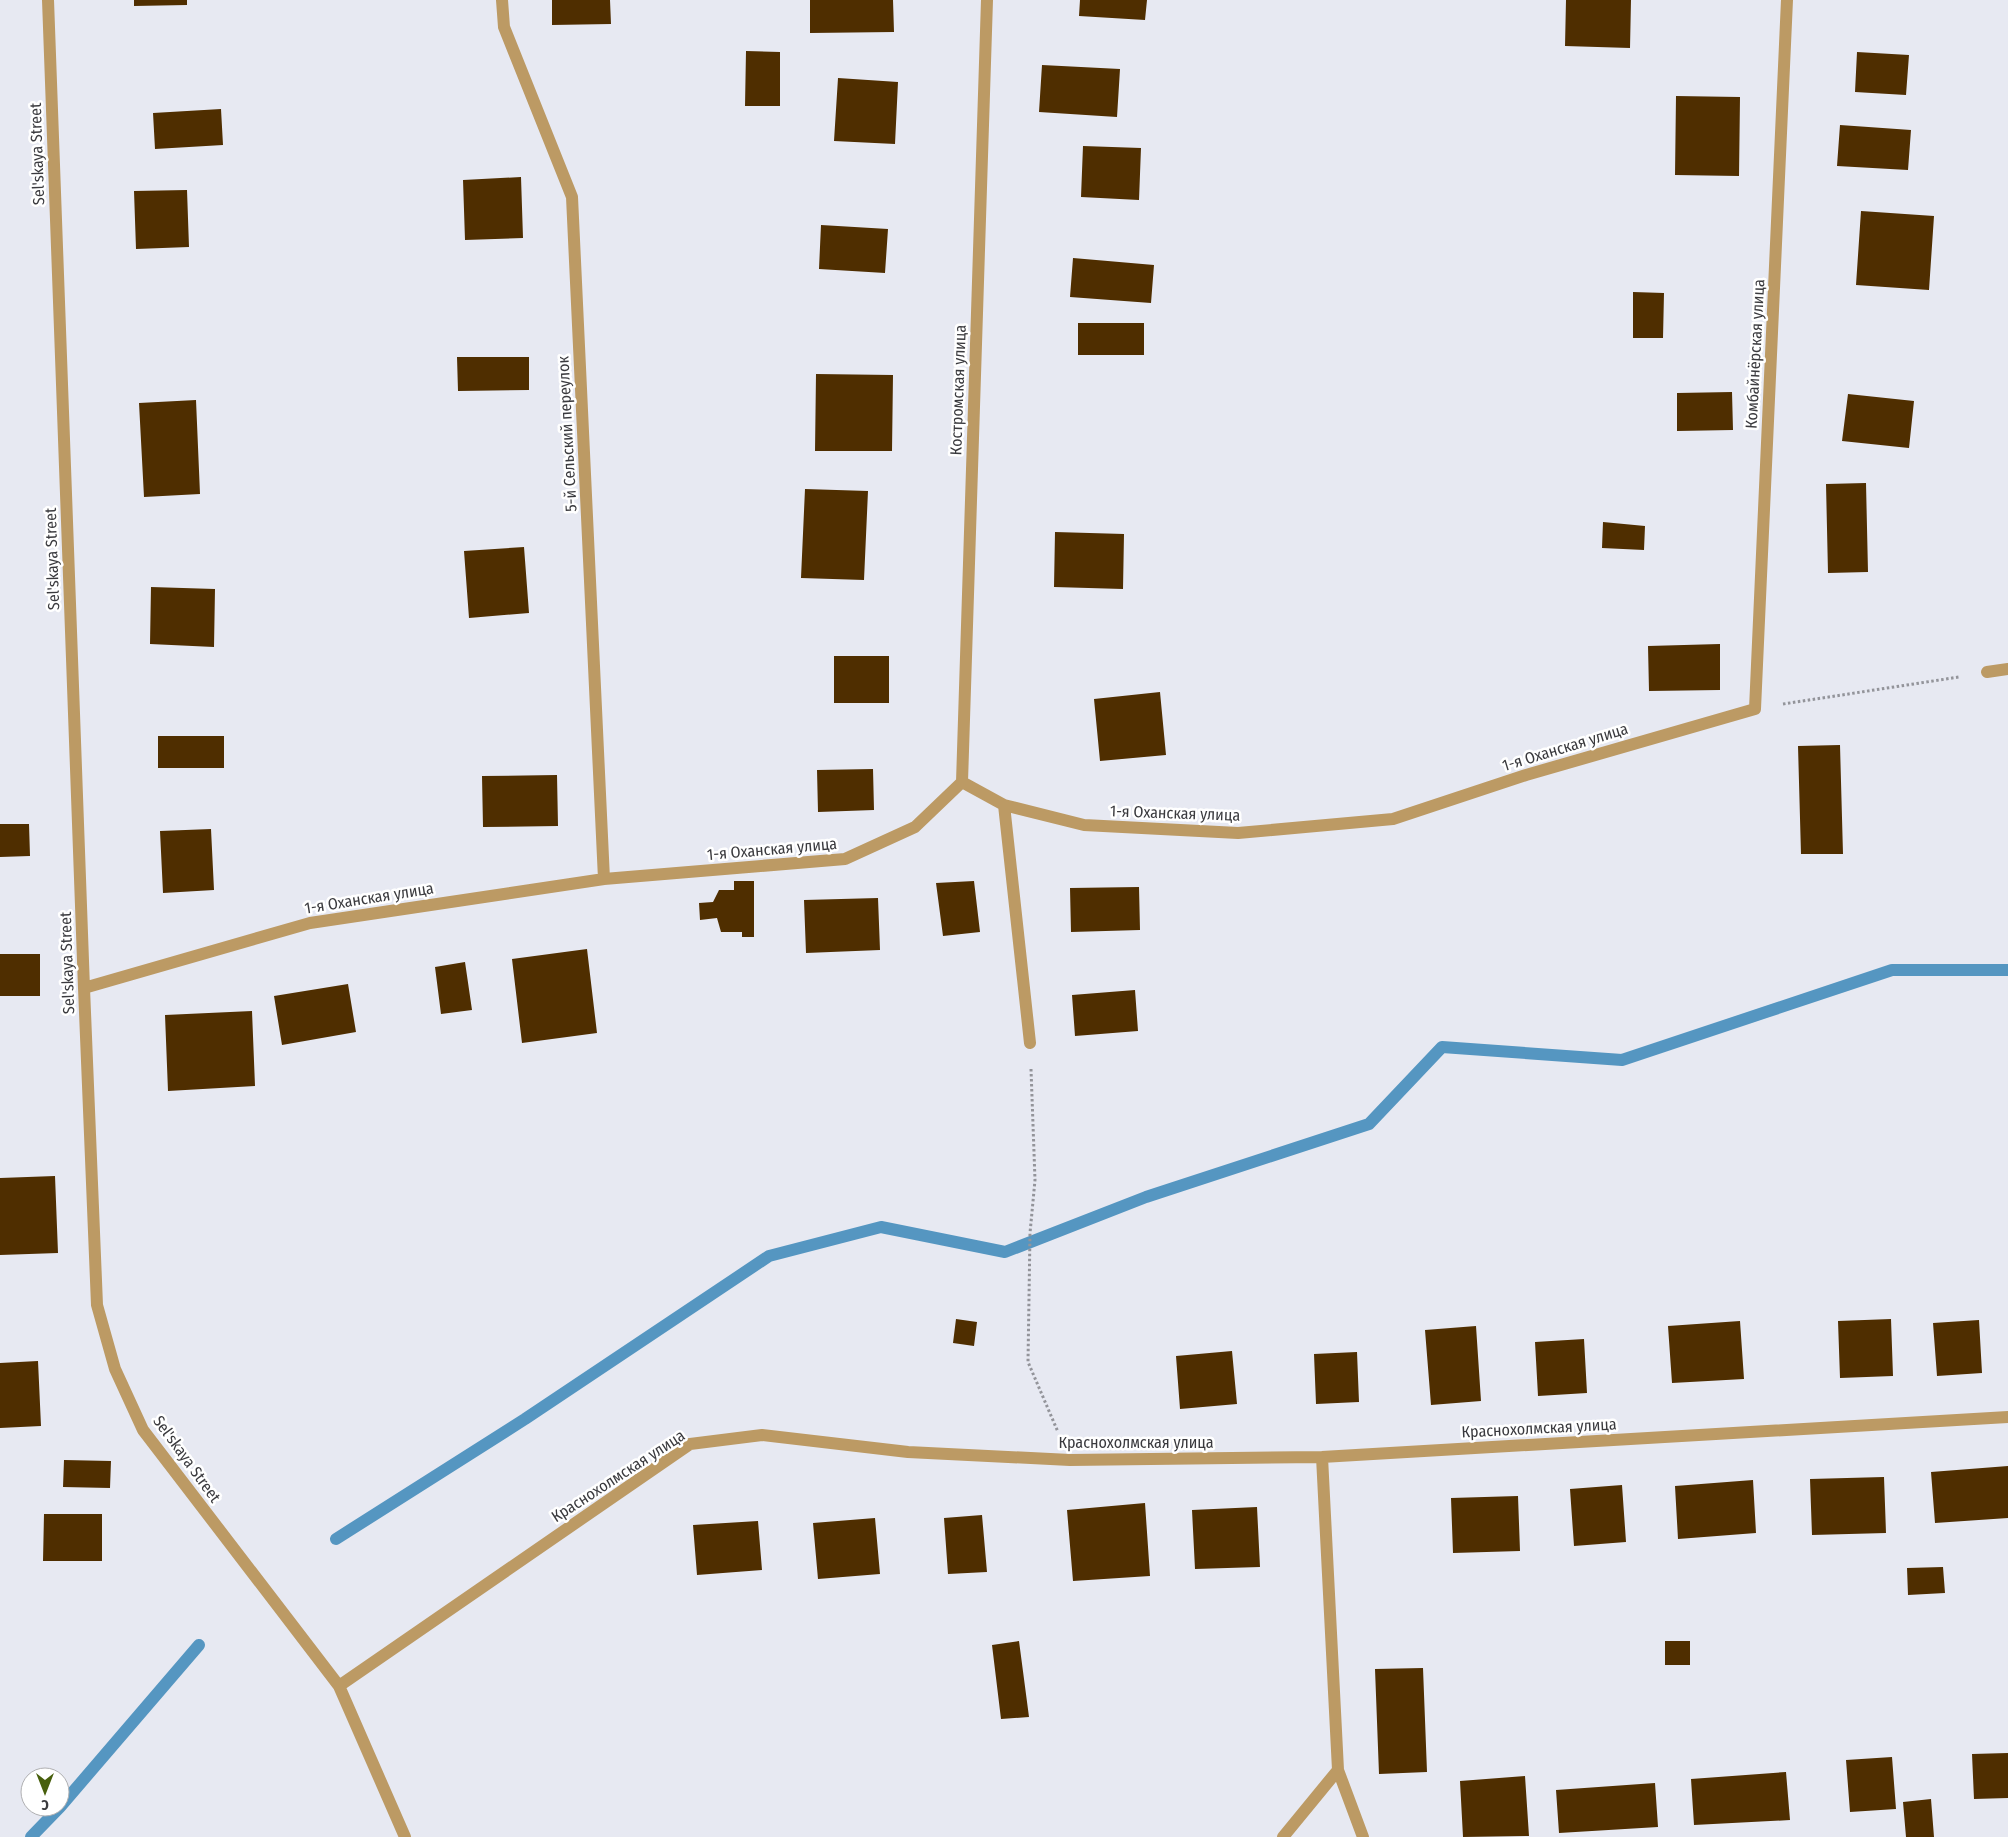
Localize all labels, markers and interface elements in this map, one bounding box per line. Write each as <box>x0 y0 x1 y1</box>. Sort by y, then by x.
street label: Sel'skaya Street <box>26 102 48 206</box>
street label: Комбайнёрская улица <box>1742 279 1768 429</box>
street label: Костромская улица <box>946 324 970 456</box>
street label: 5-й Сельский переулок <box>553 355 581 512</box>
street label: Sel'skaya Street <box>41 507 63 611</box>
street label: 1-я Оханская улица <box>1500 719 1630 775</box>
street label: 1-я Оханская улица <box>1110 801 1241 825</box>
street label: 1-я Оханская улица <box>706 834 838 864</box>
street label: 1-я Оханская улица <box>303 878 435 918</box>
street label: Sel'skaya Street <box>56 911 78 1015</box>
street label: Sel'skaya Street <box>149 1412 225 1507</box>
street label: Краснохолмская улица <box>1461 1414 1617 1442</box>
street label: Краснохолмская улица <box>548 1426 688 1526</box>
street label: Краснохолмская улица <box>1058 1433 1214 1452</box>
north arrow <box>20 1767 70 1817</box>
text: С <box>41 1796 49 1813</box>

